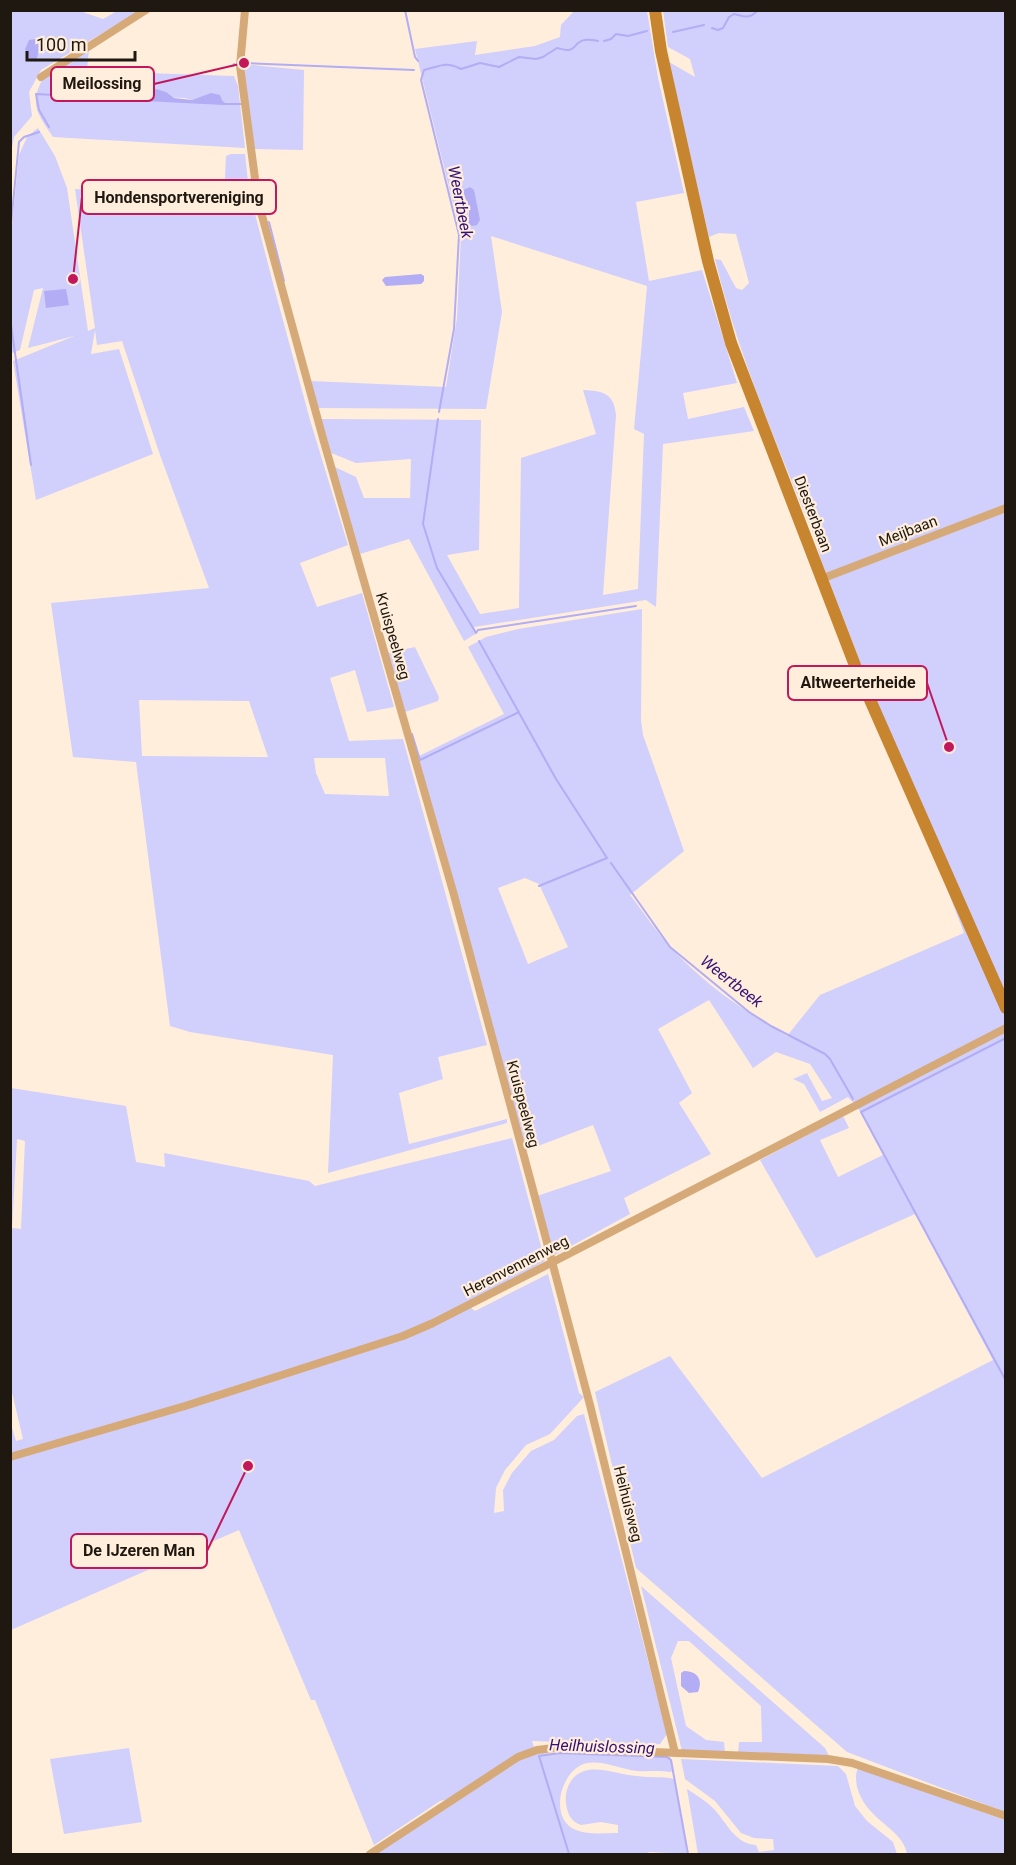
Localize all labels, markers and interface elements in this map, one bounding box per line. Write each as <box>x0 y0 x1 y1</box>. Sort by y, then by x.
scale bar <box>27 24 135 62</box>
text: 100 m <box>36 34 87 55</box>
callout: Meilossing <box>51 67 154 101</box>
text: Meilossing <box>63 74 141 93</box>
water label: Weertbeek <box>444 164 477 241</box>
callout: Hondensportvereniging <box>82 180 276 214</box>
text: Hondensportvereniging <box>94 188 264 207</box>
street label: Diesterbaan <box>790 473 836 555</box>
street label: Meijbaan <box>876 512 940 550</box>
street label: Kruispeelweg <box>372 590 414 682</box>
callout: Altweerterheide <box>788 666 927 700</box>
text: Altweerterheide <box>800 673 916 692</box>
water label: Weertbeek <box>697 951 767 1012</box>
street label: Kruispeelweg <box>503 1058 543 1150</box>
street label: Herenvennenweg <box>460 1232 572 1300</box>
street label: Heihuisweg <box>610 1464 646 1544</box>
callout: De IJzeren Man <box>71 1534 207 1568</box>
text: De IJzeren Man <box>83 1541 195 1560</box>
water label: Heilhuislossing <box>549 1735 655 1758</box>

